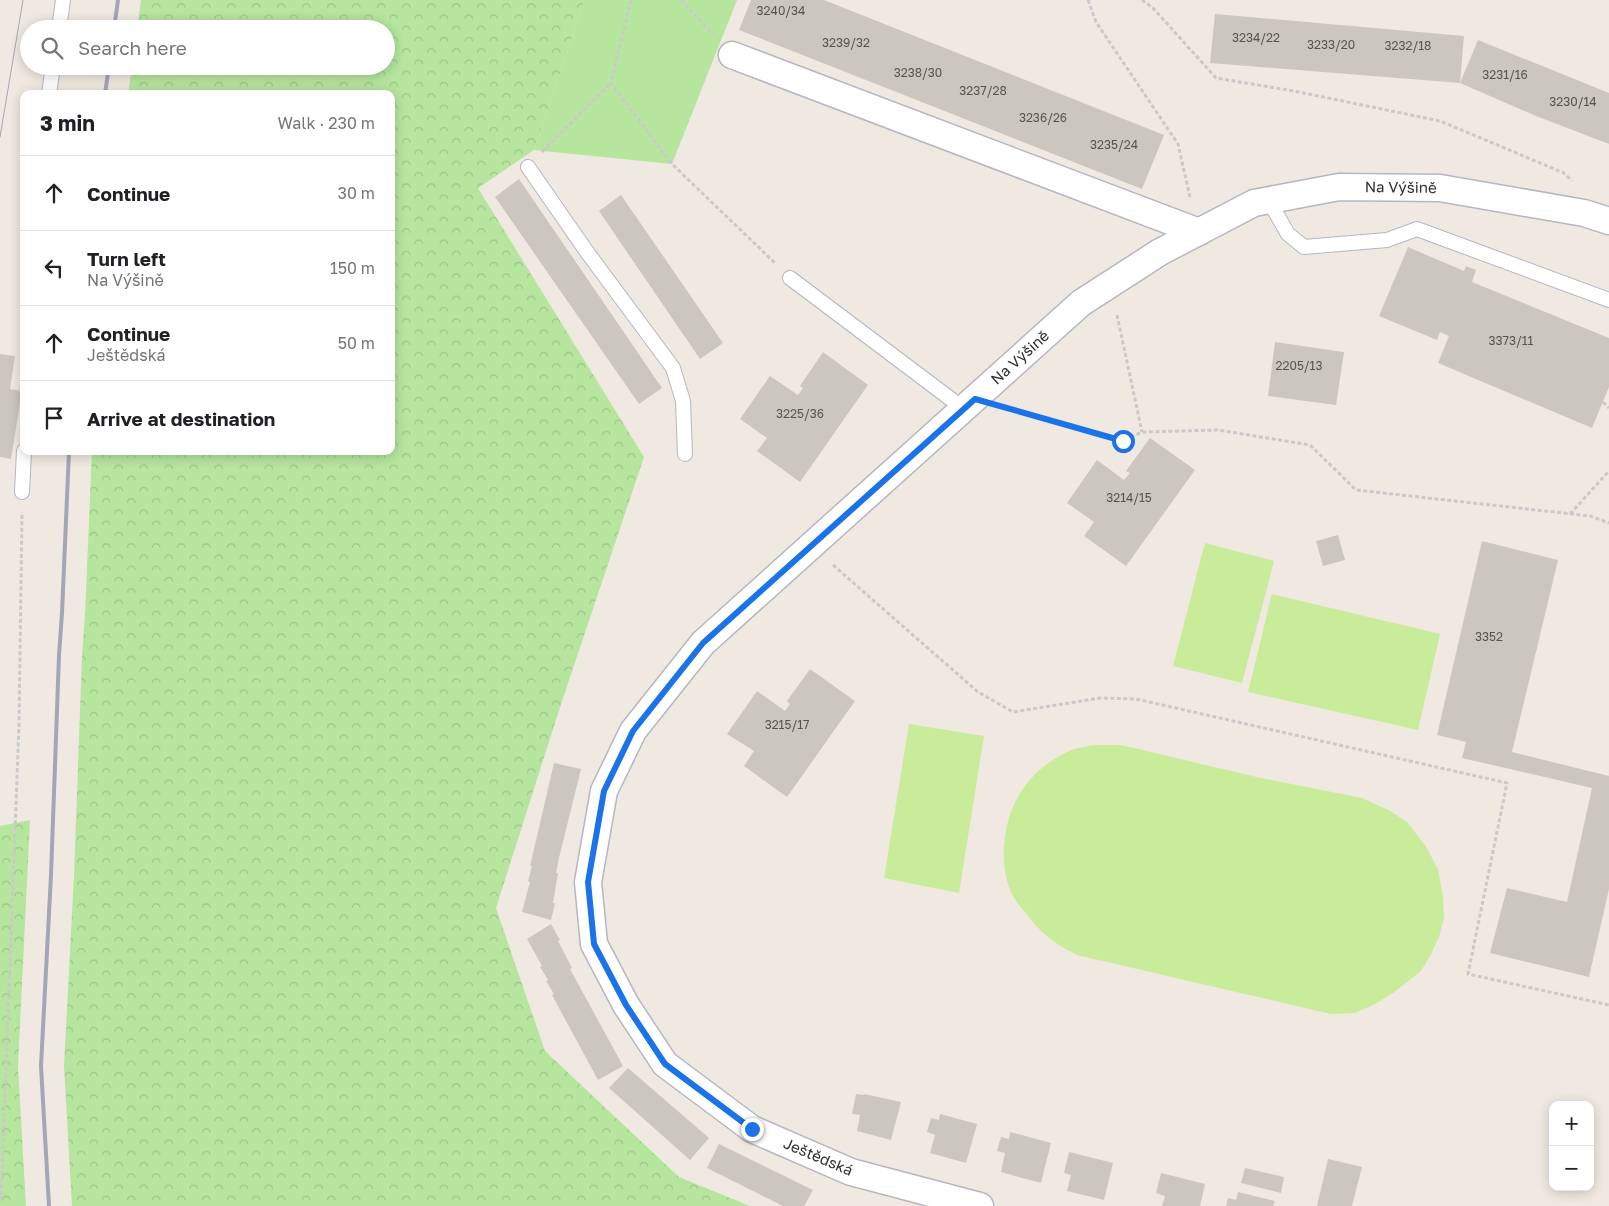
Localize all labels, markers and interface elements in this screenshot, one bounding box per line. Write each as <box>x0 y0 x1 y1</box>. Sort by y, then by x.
house number: 3240/34 <box>757 3 805 18</box>
search box <box>20 20 395 75</box>
house number: 3234/22 <box>1232 30 1280 45</box>
icon: search <box>38 34 66 62</box>
house number: 3239/32 <box>822 35 870 50</box>
text: Search here <box>78 36 187 59</box>
house number: 3233/20 <box>1307 37 1355 52</box>
house number: 3232/18 <box>1385 38 1431 53</box>
house number: 3238/30 <box>894 65 942 80</box>
house number: 3231/16 <box>1482 67 1528 82</box>
house number: 3237/28 <box>959 83 1007 98</box>
house number: 3230/14 <box>1549 94 1597 109</box>
text: 3 min <box>40 110 95 136</box>
house number: 3236/26 <box>1019 110 1067 125</box>
text: Walk · 230 m <box>278 113 375 133</box>
house number: 3235/24 <box>1090 137 1138 152</box>
street label: Na Výšině <box>1365 177 1437 196</box>
icon: ahead <box>40 179 68 207</box>
text: Continue <box>87 182 170 205</box>
text: 30 m <box>338 183 375 203</box>
text: Turn left <box>87 247 166 270</box>
icon: left <box>40 254 68 282</box>
text: 150 m <box>330 258 375 278</box>
text: Na Výšině <box>87 270 164 290</box>
text: Continue <box>87 322 170 345</box>
street label: Na Výšině <box>987 326 1053 388</box>
icon: ahead <box>40 329 68 357</box>
text: 50 m <box>338 333 375 353</box>
house number: 3373/11 <box>1489 333 1534 348</box>
text: Ještědská <box>87 345 166 365</box>
house number: 2205/13 <box>1276 358 1322 373</box>
icon: arrive <box>40 404 68 432</box>
house number: 3225/36 <box>776 406 824 421</box>
text: Arrive at destination <box>87 407 275 430</box>
route start <box>1112 430 1135 453</box>
house number: 3214/15 <box>1106 490 1152 505</box>
house number: 3352 <box>1475 629 1503 644</box>
house number: 3215/17 <box>765 717 809 732</box>
map controls <box>1549 1101 1594 1191</box>
button: + <box>1549 1101 1594 1146</box>
route end <box>741 1118 764 1141</box>
street label: Ještědská <box>781 1133 856 1179</box>
button: − <box>1549 1146 1594 1191</box>

